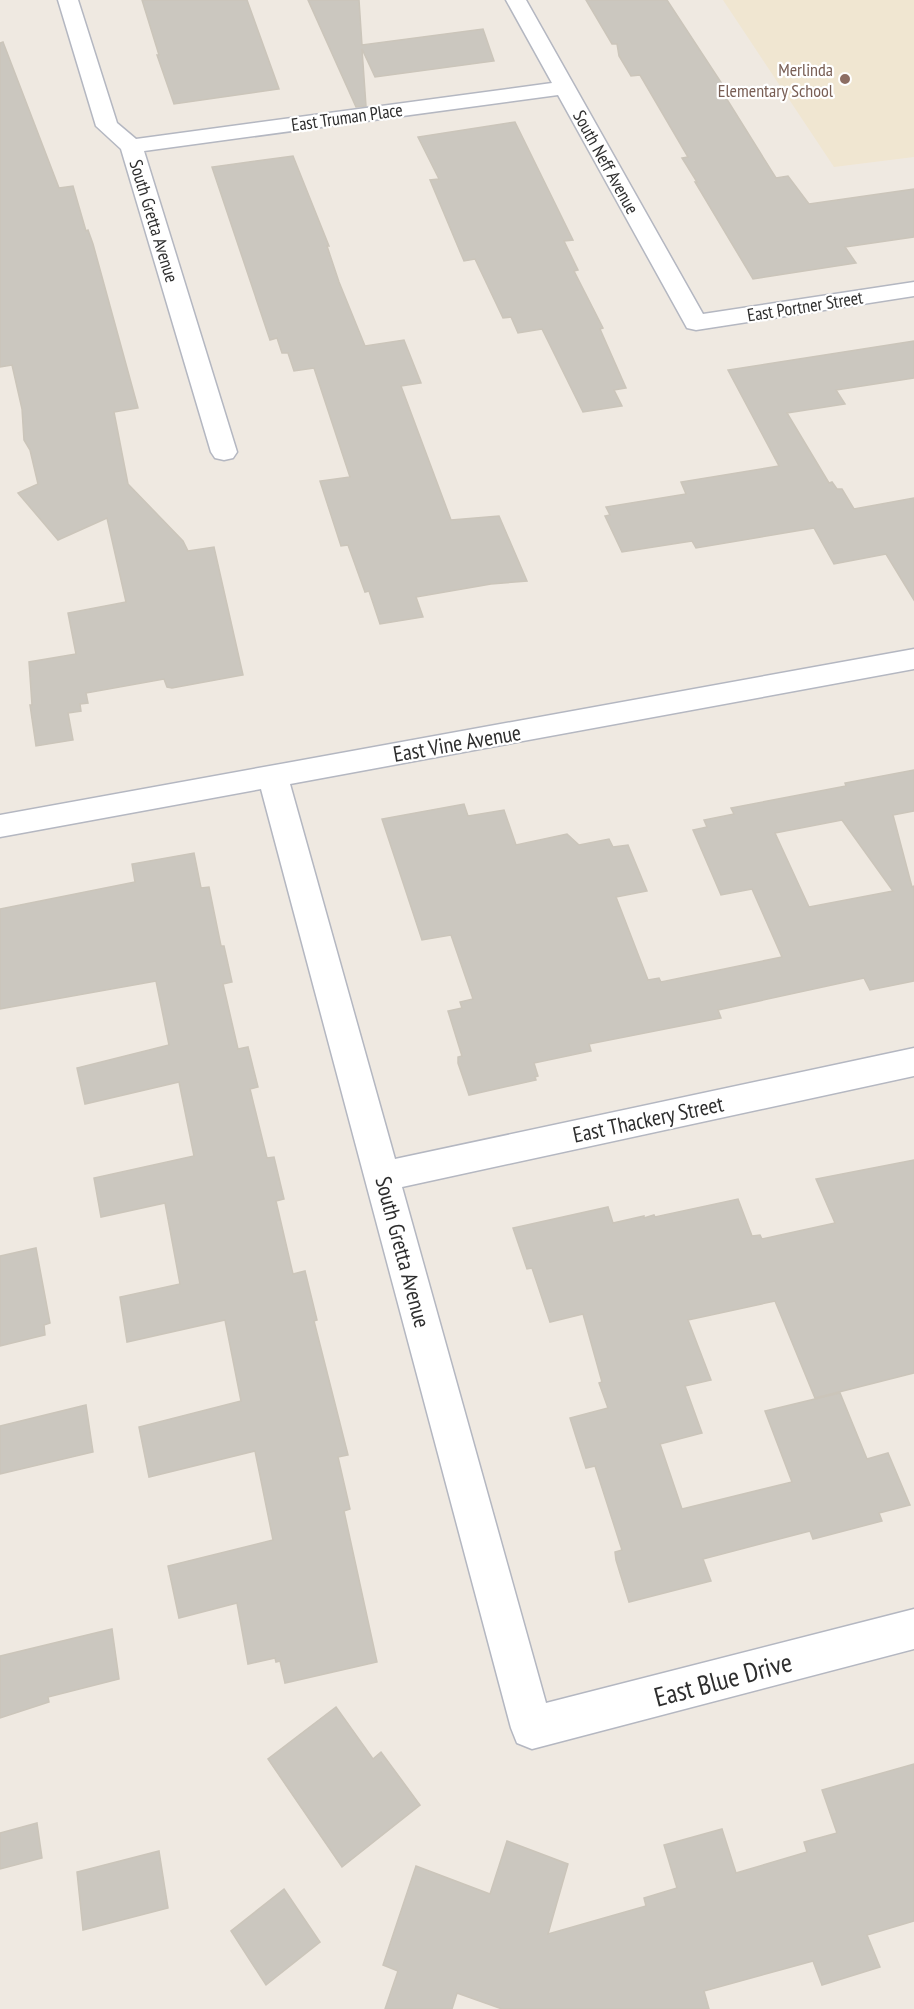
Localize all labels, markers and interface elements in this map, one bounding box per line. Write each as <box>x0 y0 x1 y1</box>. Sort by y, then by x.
place label: Merlinda Elementary School <box>718 58 834 102</box>
marker: Merlinda Elementary School <box>838 72 852 86</box>
street label: East Truman Place <box>290 98 404 136</box>
street label: South Neff Avenue <box>568 106 644 218</box>
street label: South Gretta Avenue <box>124 157 184 285</box>
street label: East Portner Street <box>746 285 865 326</box>
street label: East Vine Avenue <box>391 718 523 768</box>
street label: East Thackery Street <box>570 1089 726 1149</box>
street label: South Gretta Avenue <box>369 1173 437 1331</box>
street label: East Blue Drive <box>650 1644 796 1714</box>

